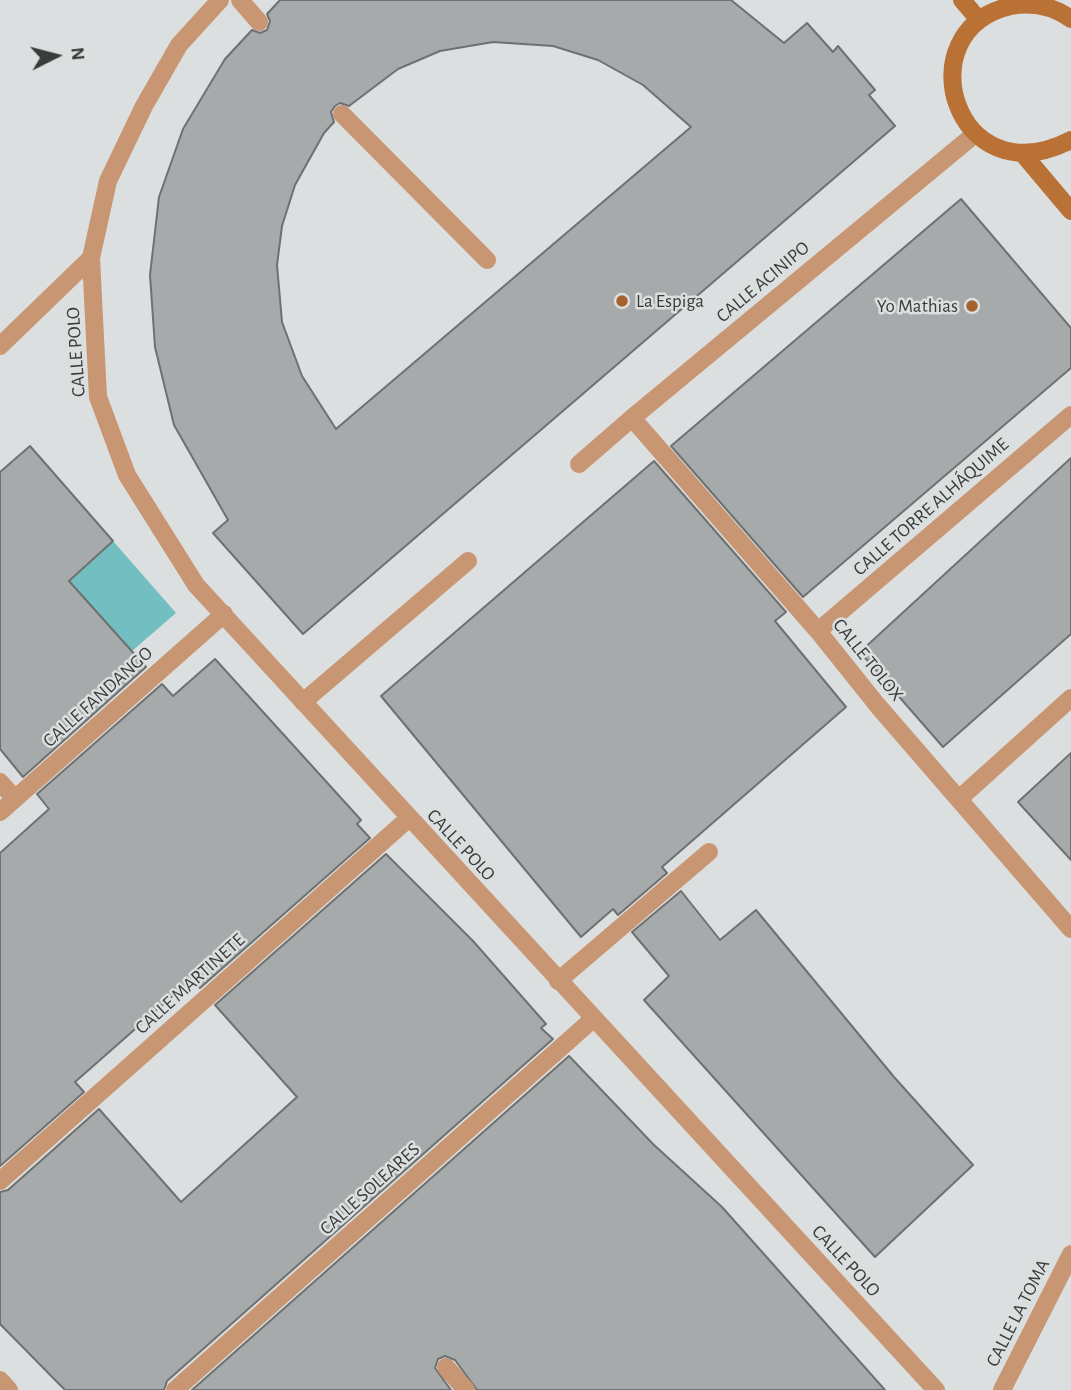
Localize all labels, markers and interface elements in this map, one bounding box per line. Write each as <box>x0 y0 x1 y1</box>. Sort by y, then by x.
north arrow <box>21 21 91 91</box>
text: N <box>67 46 88 61</box>
street label: CALLE ACINIPO <box>712 236 814 328</box>
place label: La Espiga <box>636 290 704 312</box>
marker: La Espiga <box>614 293 630 309</box>
place label: Yo Mathias <box>877 295 958 317</box>
marker: Yo Mathias <box>964 298 980 314</box>
street label: CALLE POLO <box>61 306 91 398</box>
street label: CALLE TORRE ALHÁQUIME <box>848 433 1014 581</box>
street label: CALLE TOLOX <box>828 614 908 706</box>
street label: CALLE FANDANGO <box>38 642 158 752</box>
street label: CALLE POLO <box>422 804 500 886</box>
street label: CALLE MARTINETE <box>130 929 250 1039</box>
street label: CALLE SOLEARES <box>315 1138 425 1240</box>
street label: CALLE POLO <box>807 1220 885 1302</box>
street label: CALLE LA TOMA <box>981 1255 1055 1371</box>

